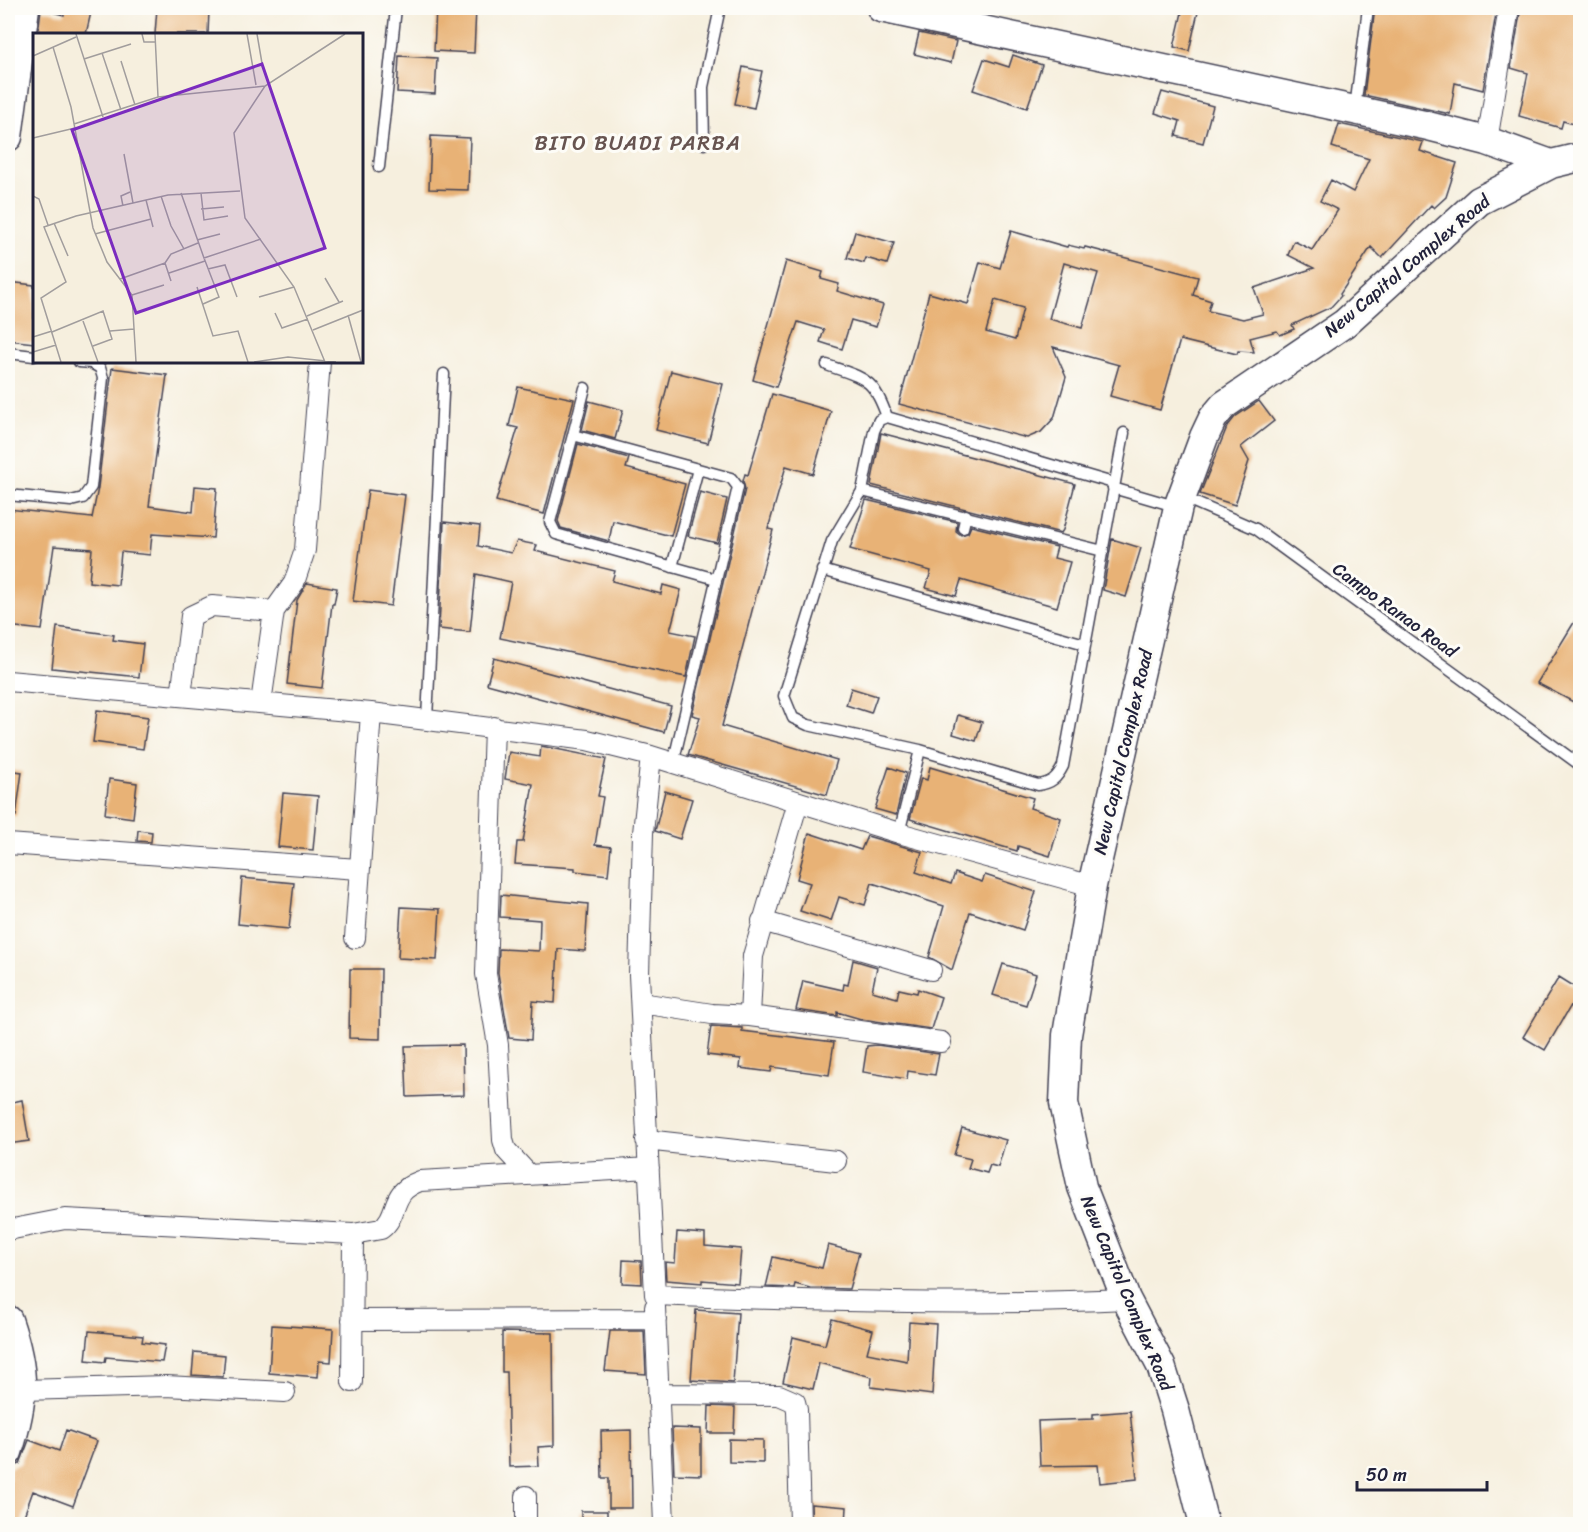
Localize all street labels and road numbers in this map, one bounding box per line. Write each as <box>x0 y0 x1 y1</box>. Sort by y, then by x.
street label: New Capitol Complex Road <box>1316 185 1499 346</box>
street label: Campo Ranao Road <box>1326 554 1466 667</box>
street label: New Capitol Complex Road <box>1084 645 1163 858</box>
street label: New Capitol Complex Road <box>1071 1190 1183 1397</box>

